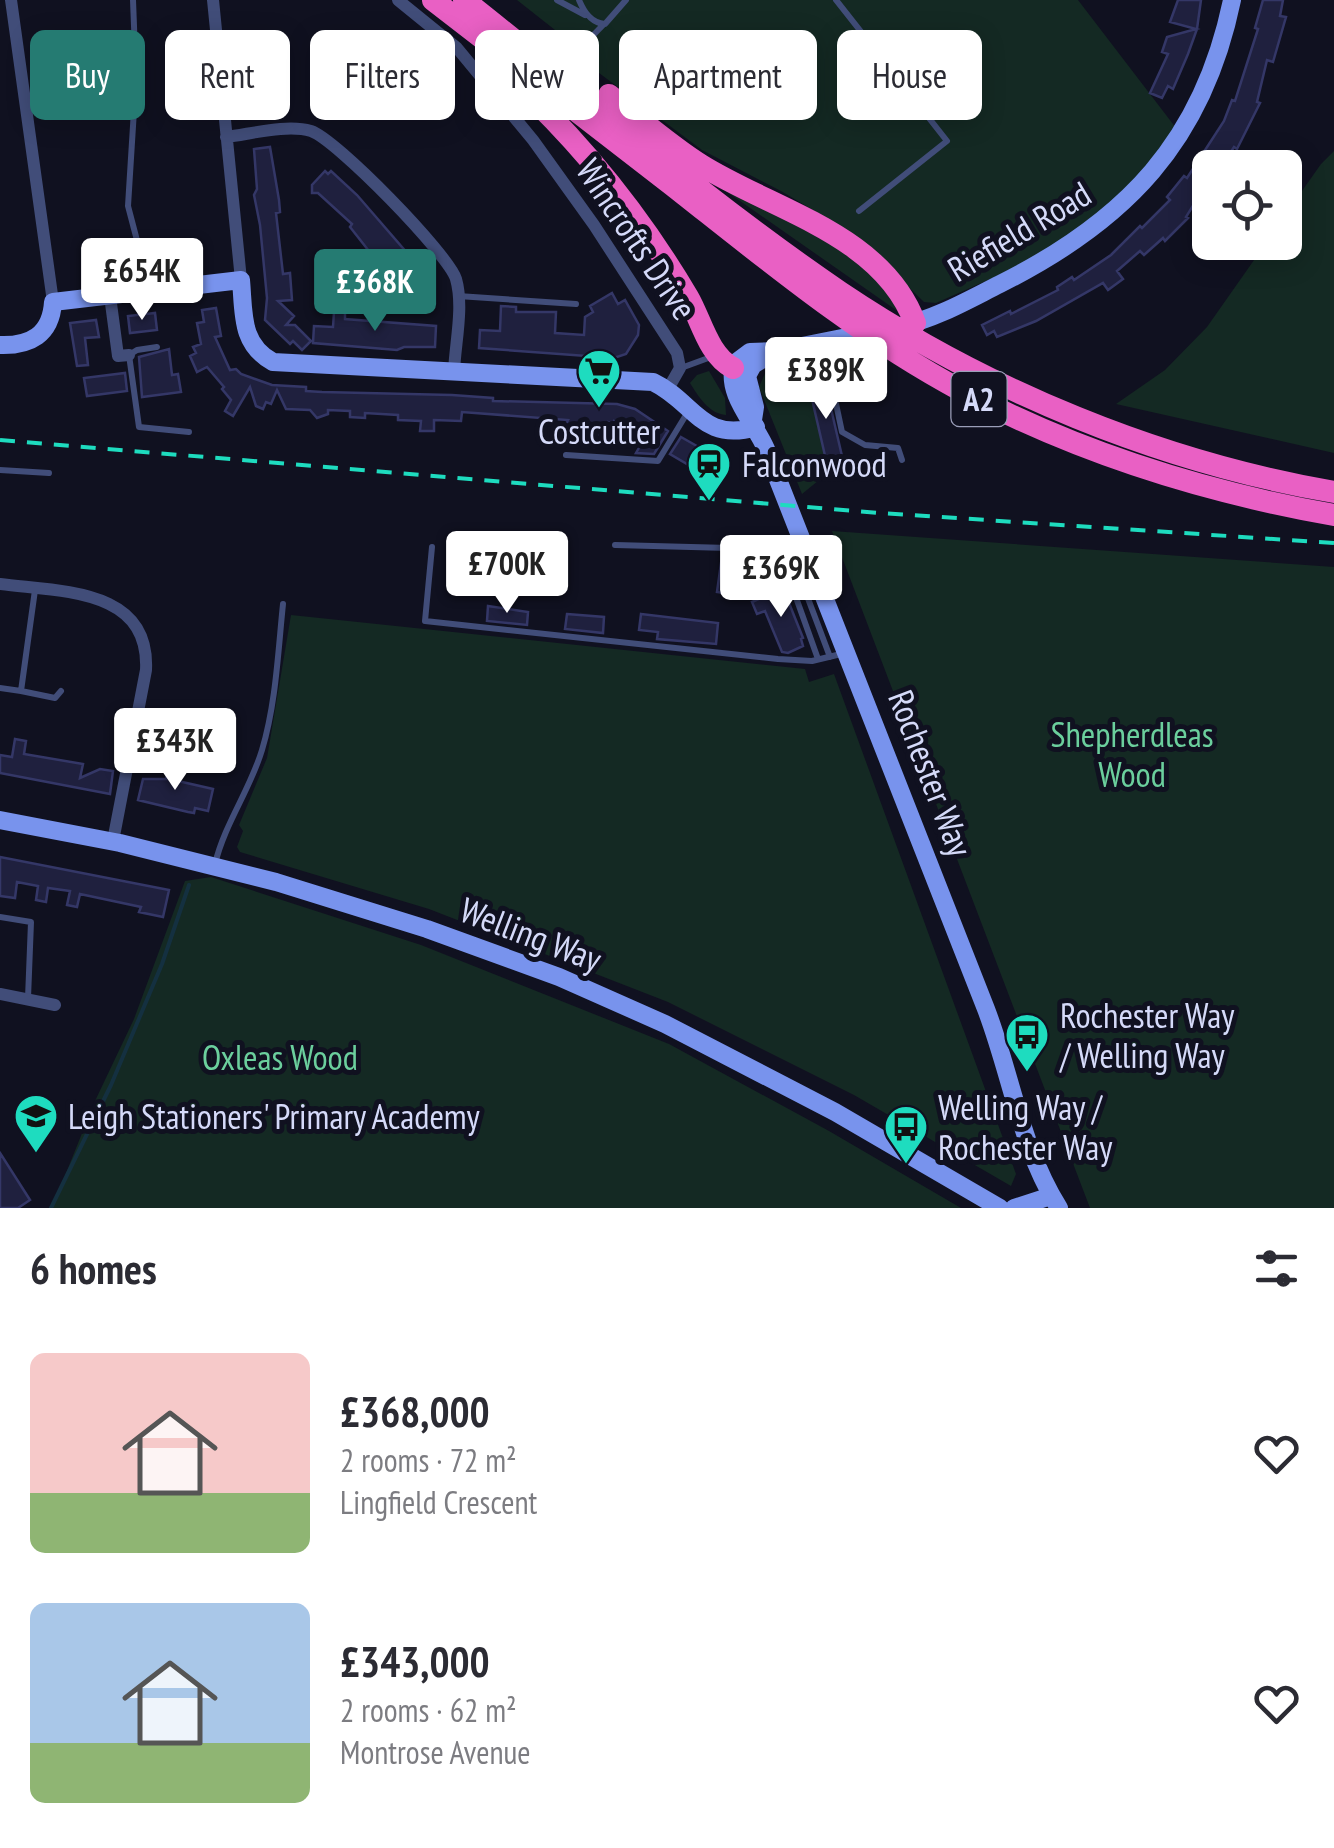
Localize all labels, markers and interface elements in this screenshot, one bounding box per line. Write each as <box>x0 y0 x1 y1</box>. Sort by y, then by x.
chip: Buy <box>30 30 145 120</box>
chip: Rent <box>165 30 290 120</box>
chip: Filters <box>310 30 455 120</box>
chip: New <box>475 30 599 120</box>
chip: Apartment <box>619 30 817 120</box>
chip: House <box>837 30 982 120</box>
street label: Wincrofts Drive <box>566 150 708 328</box>
map controls <box>1192 150 1302 260</box>
button: locate <box>1192 150 1302 260</box>
street label: Riefield Road <box>939 170 1099 292</box>
pin: £654K <box>72 238 212 323</box>
text: £654K <box>103 249 181 291</box>
pin: £368K <box>305 249 445 334</box>
text: £368K <box>336 260 414 302</box>
pin: £389K <box>756 337 896 422</box>
supermarket icon: Costcutter <box>576 348 622 409</box>
text: £389K <box>787 348 865 390</box>
road number: A2 <box>952 372 1006 426</box>
place label: Costcutter <box>538 408 660 454</box>
station icon: Falconwood <box>686 441 732 502</box>
place label: Falconwood <box>742 441 887 487</box>
pin: £700K <box>437 531 577 616</box>
pin: £369K <box>711 535 851 620</box>
text: £700K <box>468 542 546 584</box>
text: £369K <box>742 546 820 588</box>
street label: Rochester Way <box>878 683 984 863</box>
pin: £343K <box>105 708 245 793</box>
park label: Shepherdleas Wood <box>1050 711 1214 797</box>
text: £343K <box>136 719 214 761</box>
street label: Welling Way <box>454 886 609 982</box>
place label: Rochester Way / Welling Way <box>1059 992 1235 1078</box>
bus stop icon: Rochester Way / Welling Way <box>1004 1012 1050 1073</box>
park label: Oxleas Wood <box>202 1034 358 1080</box>
place label: Welling Way / Rochester Way <box>938 1084 1113 1170</box>
school or university icon: Leigh Stationers' Primary Academy <box>13 1093 59 1154</box>
place label: Leigh Stationers' Primary Academy <box>68 1093 481 1139</box>
bus stop icon: Welling Way / Rochester Way <box>883 1104 929 1165</box>
text: 6 homes <box>30 1241 157 1296</box>
icon: filters <box>1249 1241 1304 1296</box>
text: £368,000 <box>340 1384 490 1439</box>
icon: home <box>110 1393 230 1513</box>
icon: heart <box>1249 1426 1304 1481</box>
text: 2 rooms · 72 m² <box>340 1439 517 1481</box>
text: Lingfield Crescent <box>340 1481 537 1523</box>
text: £343,000 <box>340 1634 490 1689</box>
icon: home <box>110 1643 230 1763</box>
icon: heart <box>1249 1676 1304 1731</box>
text: 2 rooms · 62 m² <box>340 1689 517 1731</box>
text: Montrose Avenue <box>340 1731 531 1773</box>

